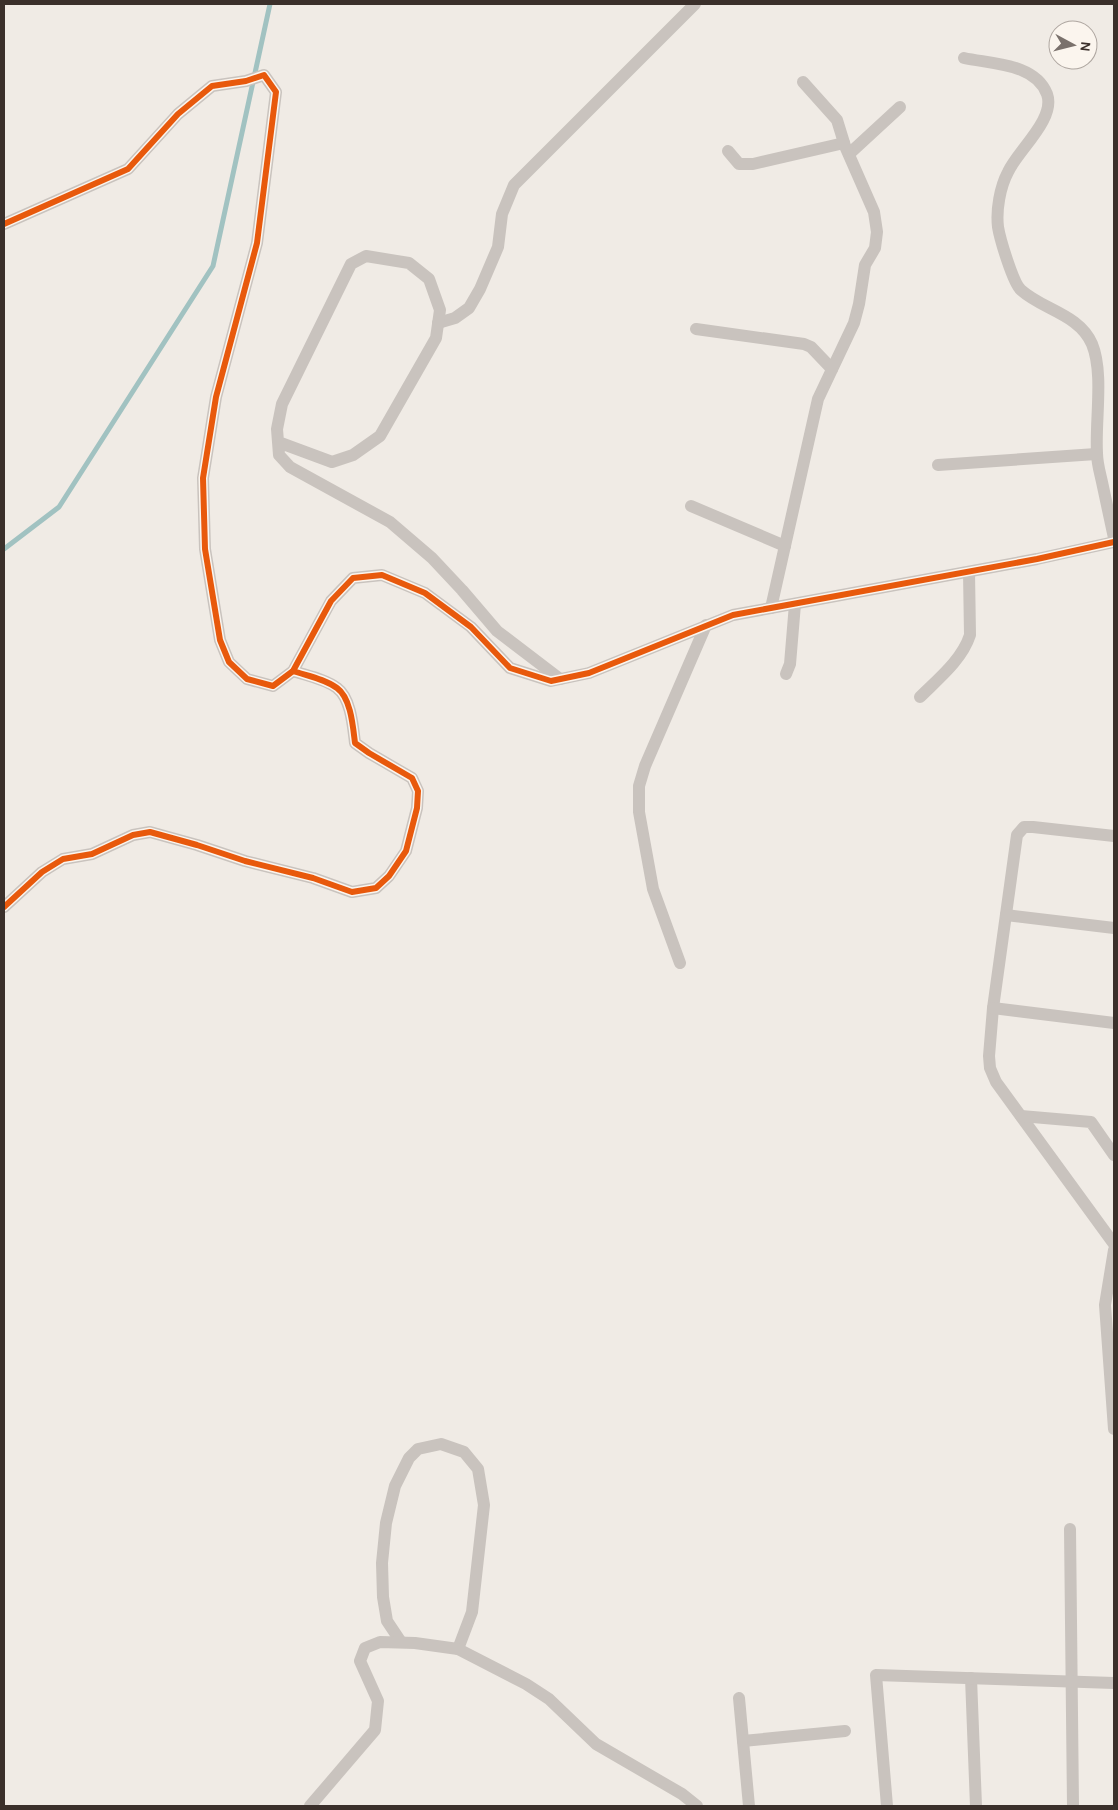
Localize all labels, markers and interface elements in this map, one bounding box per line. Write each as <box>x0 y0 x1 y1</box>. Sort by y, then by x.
north arrow <box>1048 20 1098 70</box>
text: N <box>1076 41 1094 53</box>

